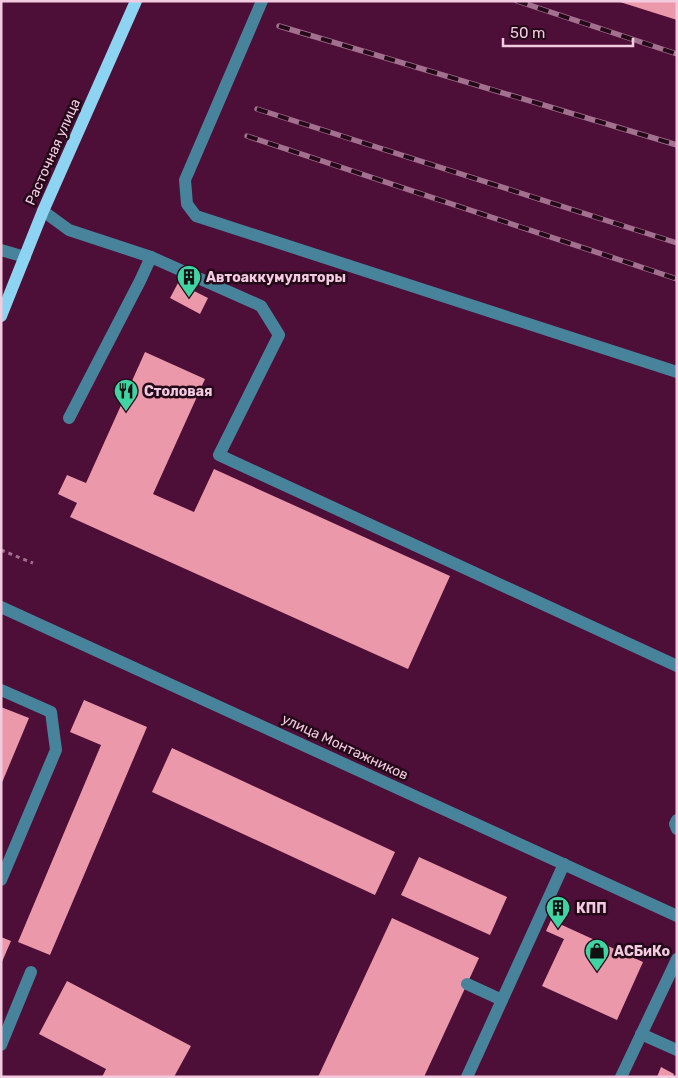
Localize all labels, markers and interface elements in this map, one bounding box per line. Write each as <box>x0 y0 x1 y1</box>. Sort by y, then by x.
scale bar <box>503 15 633 47</box>
text: 50 m <box>510 24 545 42</box>
street label: Расточная улица <box>22 96 84 208</box>
building icon: Автоаккумуляторы <box>176 264 202 298</box>
place label: Автоаккумуляторы <box>206 269 346 286</box>
restaurant icon: Столовая <box>113 378 139 412</box>
place label: Столовая <box>144 383 212 400</box>
street label: улица Монтажников <box>279 710 411 784</box>
building icon: КПП <box>545 895 571 929</box>
place label: КПП <box>576 900 607 917</box>
shop icon: АСБиКо <box>584 938 610 972</box>
place label: АСБиКо <box>614 943 670 960</box>

